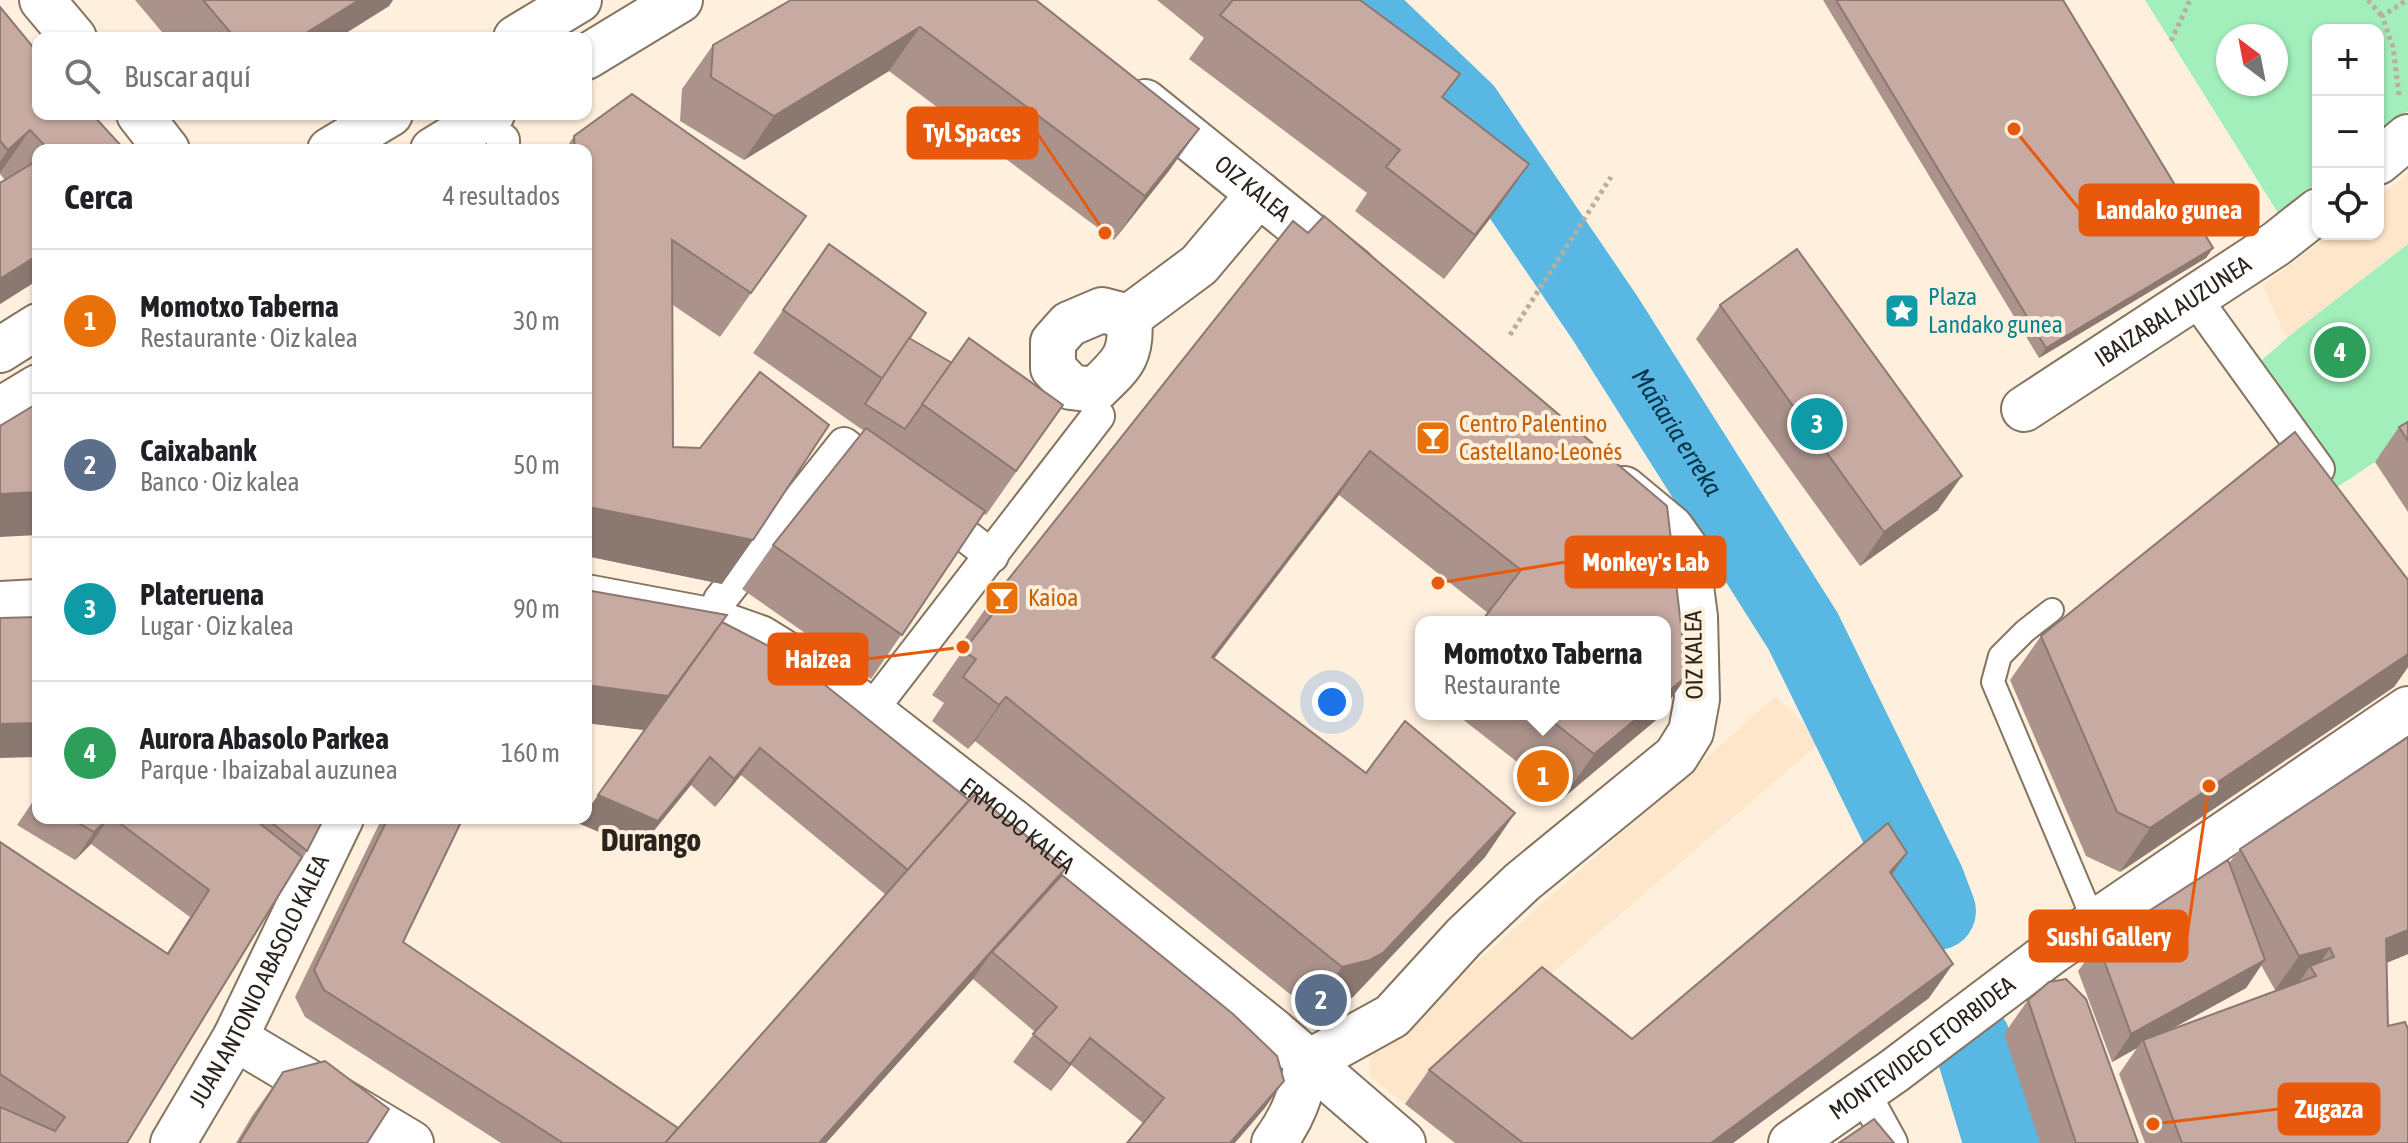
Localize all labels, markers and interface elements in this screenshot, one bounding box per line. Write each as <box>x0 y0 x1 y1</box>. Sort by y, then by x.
north arrow <box>2216 24 2288 96</box>
map controls <box>2312 24 2384 240</box>
button: + <box>2312 24 2384 96</box>
search box <box>32 32 592 120</box>
icon: search <box>60 54 104 98</box>
text: Buscar aquí <box>124 59 251 93</box>
button: − <box>2312 96 2384 168</box>
callout: Tyl Spaces <box>908 108 1037 158</box>
text: Tyl Spaces <box>923 118 1021 148</box>
street label: OIZ KALEA <box>1210 150 1296 227</box>
button: locate <box>2312 168 2384 240</box>
text: Cerca <box>64 177 133 216</box>
text: 4 resultados <box>443 181 560 211</box>
callout: Landako gunea <box>2080 185 2258 235</box>
text: Landako gunea <box>2096 195 2242 225</box>
street label: IBAIZABAL AUZUNEA <box>2090 250 2256 372</box>
place label: Plaza Landako gunea <box>1928 283 2063 338</box>
text: Momotxo Taberna <box>140 289 339 323</box>
place icon: Plaza Landako gunea <box>1883 292 1921 330</box>
text: 1 <box>84 306 96 336</box>
text: 30 m <box>513 306 560 336</box>
pin: 4 <box>2314 322 2366 382</box>
text: Restaurante · Oiz kalea <box>140 323 358 353</box>
water label: Mañaria erreka <box>1626 363 1729 501</box>
pin: 3 <box>1791 394 1843 454</box>
place label: Centro Palentino Castellano-Leonés <box>1459 410 1622 465</box>
bar icon: Centro Palentino Castellano-Leonés <box>1414 419 1452 457</box>
text: Caixabank <box>140 433 256 467</box>
text: 2 <box>84 450 96 480</box>
text: 50 m <box>513 450 560 480</box>
text: Banco · Oiz kalea <box>140 467 300 497</box>
callout: Monkey's Lab <box>1566 537 1725 587</box>
text: Monkey's Lab <box>1583 547 1709 577</box>
text: Plateruena <box>140 577 264 611</box>
bar icon: Kaioa <box>983 579 1021 617</box>
place label: Kaioa <box>1028 584 1078 611</box>
text: 3 <box>84 594 96 624</box>
text: 90 m <box>513 594 560 624</box>
street label: OIZ KALEA <box>1679 610 1708 700</box>
text: Lugar · Oiz kalea <box>140 611 294 641</box>
popup <box>1415 616 1671 720</box>
callout: Haizea <box>769 634 867 684</box>
text: Momotxo Taberna <box>1444 636 1642 670</box>
text: Haizea <box>785 644 851 674</box>
text: Restaurante <box>1444 670 1561 700</box>
your location <box>1312 682 1352 722</box>
text: Aurora Abasolo Parkea <box>140 721 389 755</box>
text: 4 <box>84 738 96 768</box>
text: 160 m <box>501 738 560 768</box>
pin: 1 <box>1517 746 1569 806</box>
text: Parque · Ibaizabal auzunea <box>140 755 398 785</box>
street label: ERMODO KALEA <box>955 772 1080 879</box>
district label: Durango <box>601 821 701 858</box>
street label: JUAN ANTONIO ABASOLO KALEA <box>184 850 334 1111</box>
callout: Sushi Gallery <box>2030 911 2187 961</box>
text: Sushi Gallery <box>2047 922 2171 952</box>
pin: 2 <box>1295 970 1347 1030</box>
street label: MONTEVIDEO ETORBIDEA <box>1824 971 2020 1125</box>
callout: Zugaza <box>2279 1084 2379 1134</box>
text: Zugaza <box>2295 1094 2363 1124</box>

